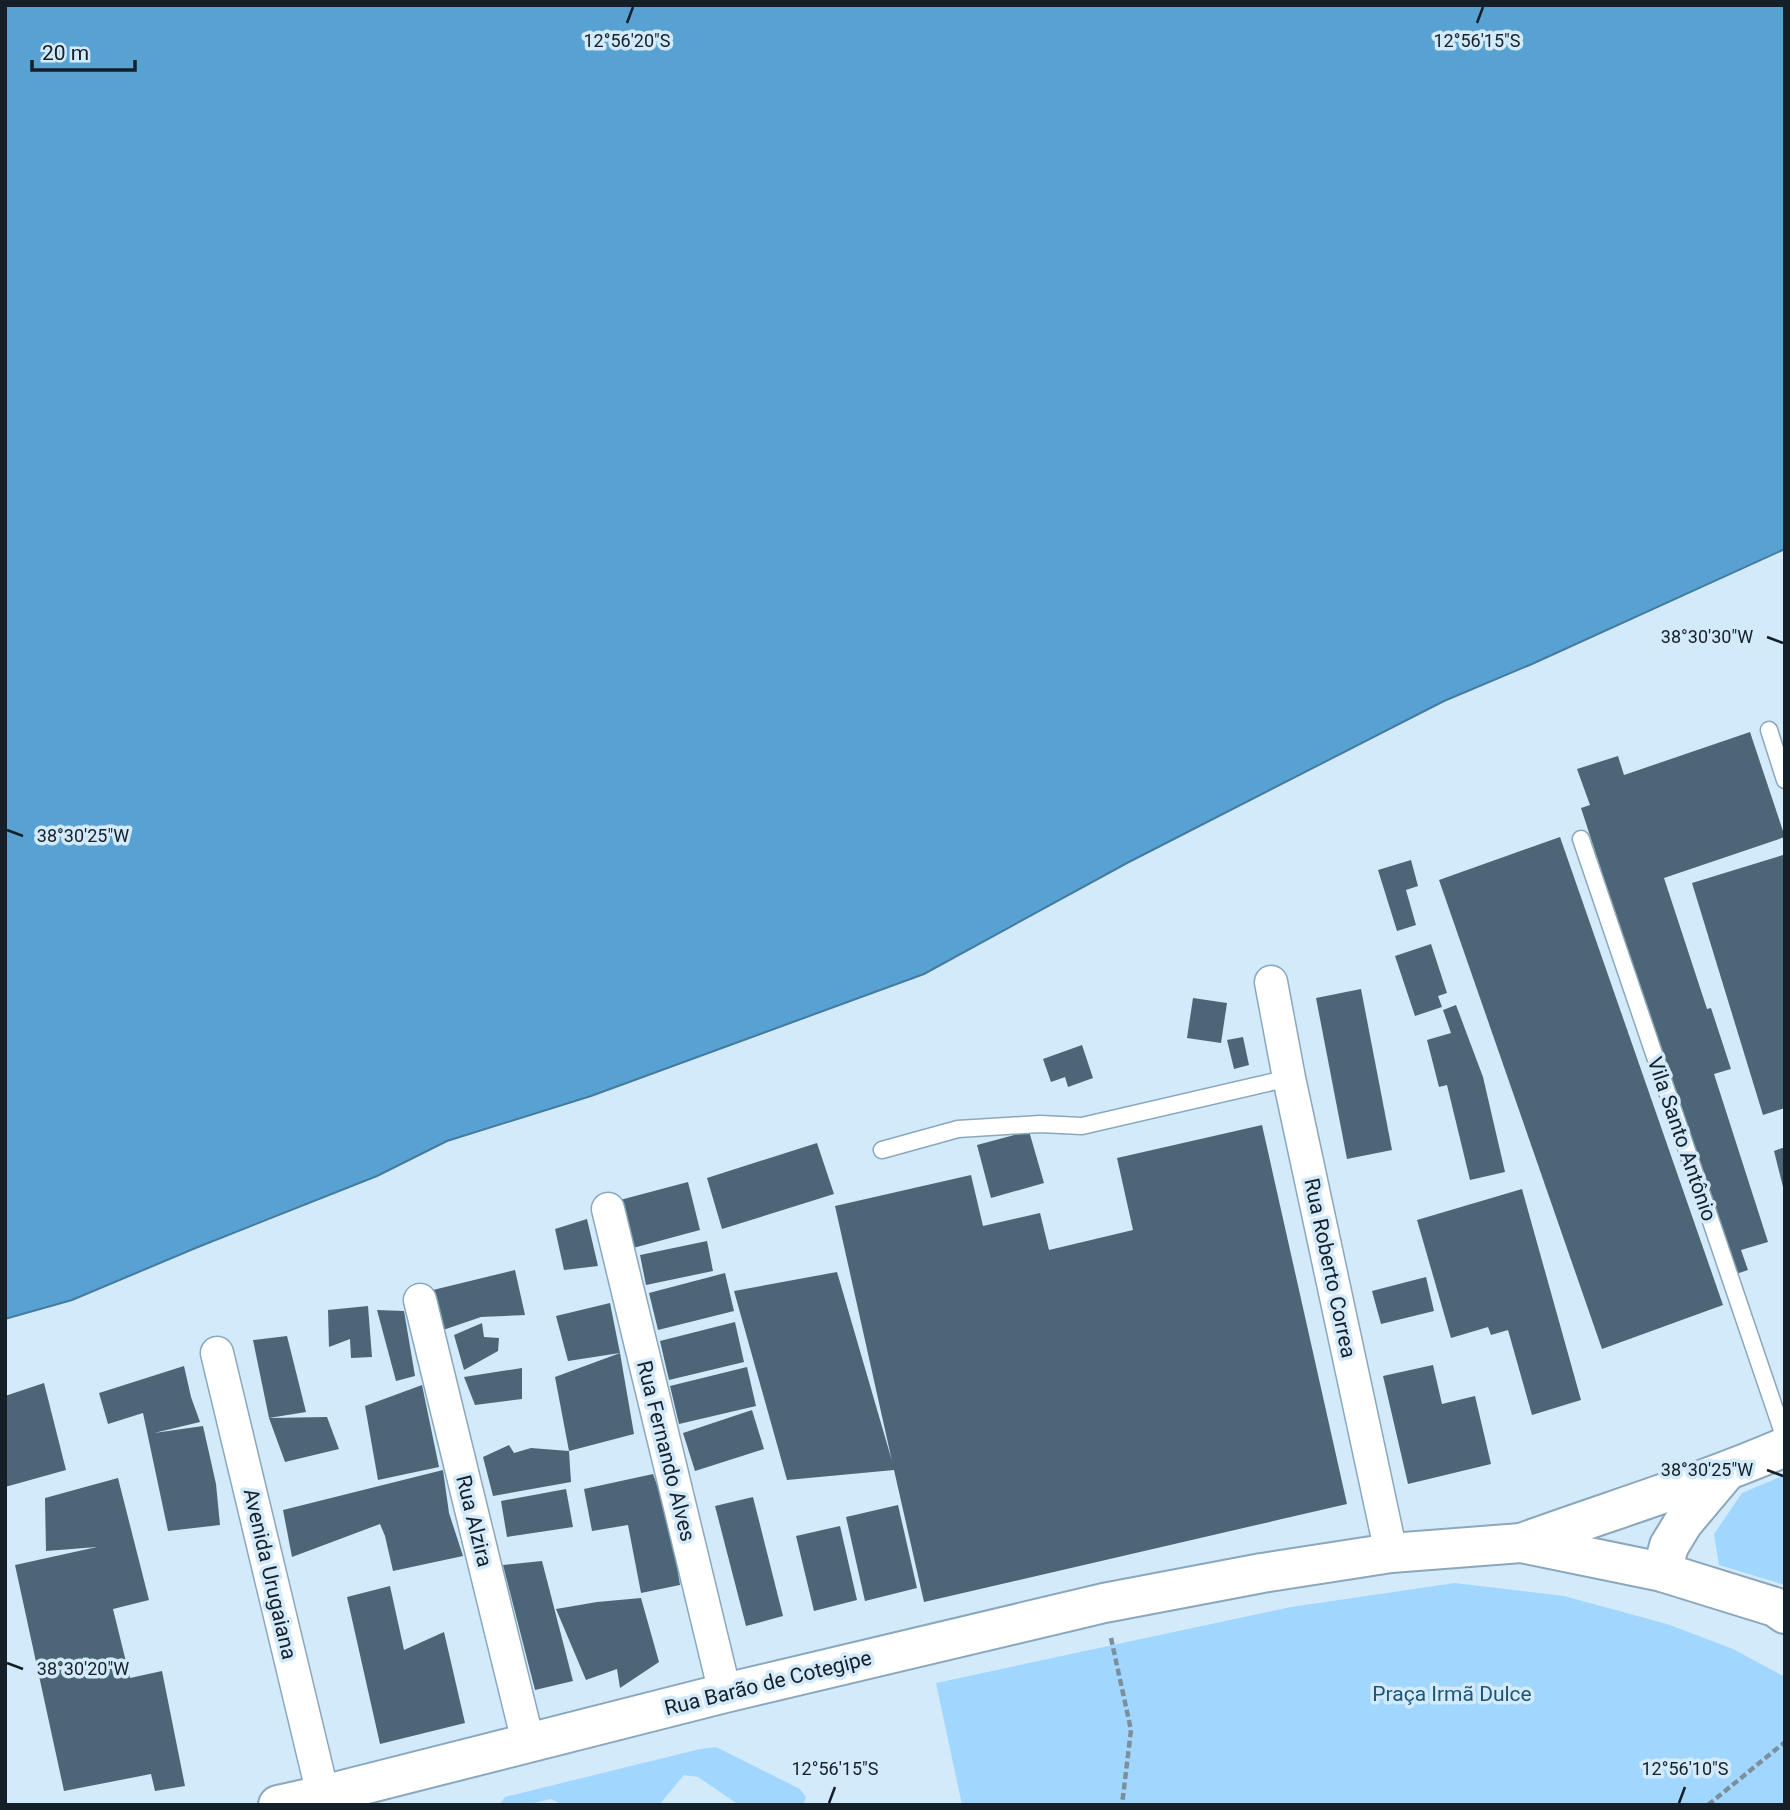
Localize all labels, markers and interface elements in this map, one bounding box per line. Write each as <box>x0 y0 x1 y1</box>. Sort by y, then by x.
scale bar <box>32 28 135 72</box>
text: 12°56'20"S <box>583 30 671 51</box>
text: 12°56'15"S <box>1433 30 1521 51</box>
text: 20 m <box>42 41 89 65</box>
text: 38°30'30"W <box>1661 626 1753 647</box>
text: 38°30'25"W <box>37 825 129 846</box>
street label: Vila Santo Antônio <box>1643 1054 1721 1224</box>
street label: Rua Roberto Correa <box>1299 1176 1361 1360</box>
street label: Rua Fernando Alves <box>632 1358 700 1544</box>
text: 38°30'25"W <box>1661 1459 1753 1480</box>
street label: Rua Alzira <box>451 1473 497 1569</box>
street label: Avenida Urugaiana <box>239 1486 301 1662</box>
street label: Rua Barão de Cotegipe <box>662 1646 874 1720</box>
text: 38°30'20"W <box>37 1658 129 1679</box>
park label: Praça Irmã Dulce <box>1372 1682 1532 1706</box>
text: 12°56'15"S <box>791 1758 879 1779</box>
text: 12°56'10"S <box>1641 1758 1729 1779</box>

